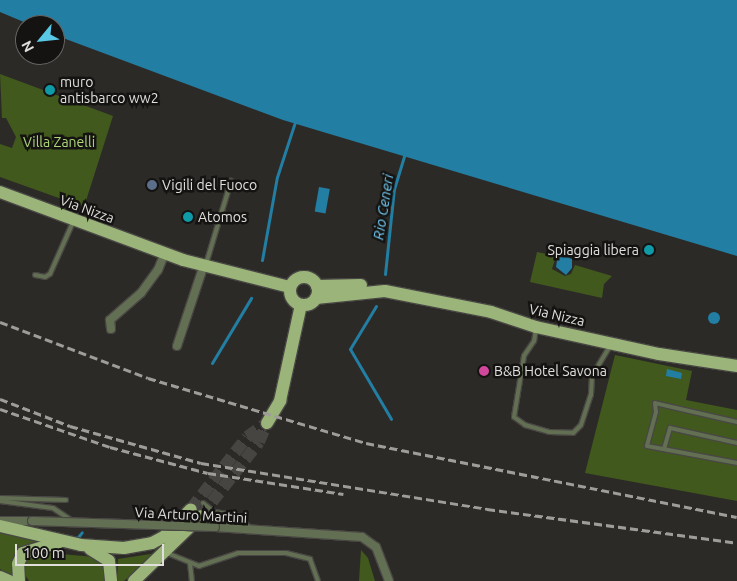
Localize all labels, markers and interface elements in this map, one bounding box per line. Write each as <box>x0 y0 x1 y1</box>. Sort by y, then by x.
north arrow <box>15 15 65 65</box>
text: N <box>18 38 37 55</box>
place label: muro antisbarco ww2 <box>60 74 159 106</box>
marker: muro antisbarco ww2 <box>44 84 56 96</box>
park label: Villa Zanelli <box>23 134 95 150</box>
water label: Rio Ceneri <box>369 173 397 241</box>
place label: Vigili del Fuoco <box>162 177 257 193</box>
marker: Vigili del Fuoco <box>146 179 158 191</box>
street label: Via Nizza <box>58 191 116 227</box>
place label: Atomos <box>198 209 247 225</box>
marker: Atomos <box>182 211 194 223</box>
place label: Spiaggia libera <box>547 242 639 258</box>
marker: Spiaggia libera <box>643 244 655 256</box>
street label: Via Nizza <box>528 300 586 330</box>
place label: B&B Hotel Savona <box>494 363 607 379</box>
marker: B&B Hotel Savona <box>478 365 490 377</box>
street label: Via Arturo Martini <box>134 504 248 526</box>
scale bar <box>18 534 166 566</box>
text: 100 m <box>23 544 65 561</box>

